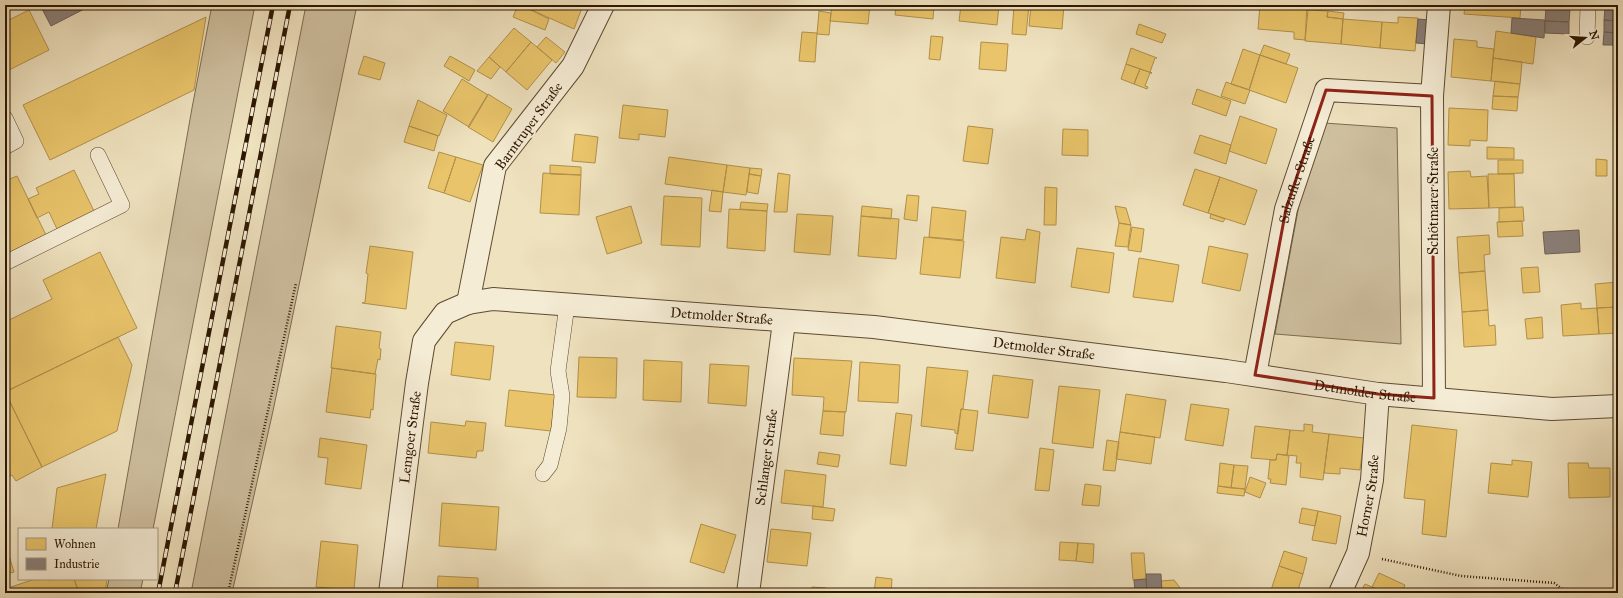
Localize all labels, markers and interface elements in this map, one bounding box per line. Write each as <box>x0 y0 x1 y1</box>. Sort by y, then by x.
north arrow <box>1565 18 1605 58</box>
text: N <box>1587 29 1602 42</box>
street label: Barntruper Straße <box>492 79 567 173</box>
street label: Salzufler Straße <box>1275 133 1319 225</box>
street label: Schötmarer Straße <box>1425 147 1442 255</box>
street label: Detmolder Straße <box>670 304 774 328</box>
street label: Detmolder Straße <box>992 333 1096 363</box>
street label: Detmolder Straße <box>1313 376 1417 406</box>
street label: Lemgoer Straße <box>396 390 424 485</box>
street label: Schlanger Straße <box>751 408 781 506</box>
street label: Horner Straße <box>1353 454 1382 538</box>
legend <box>18 528 158 580</box>
text: Wohnen <box>54 537 96 551</box>
text: Industrie <box>54 557 99 571</box>

